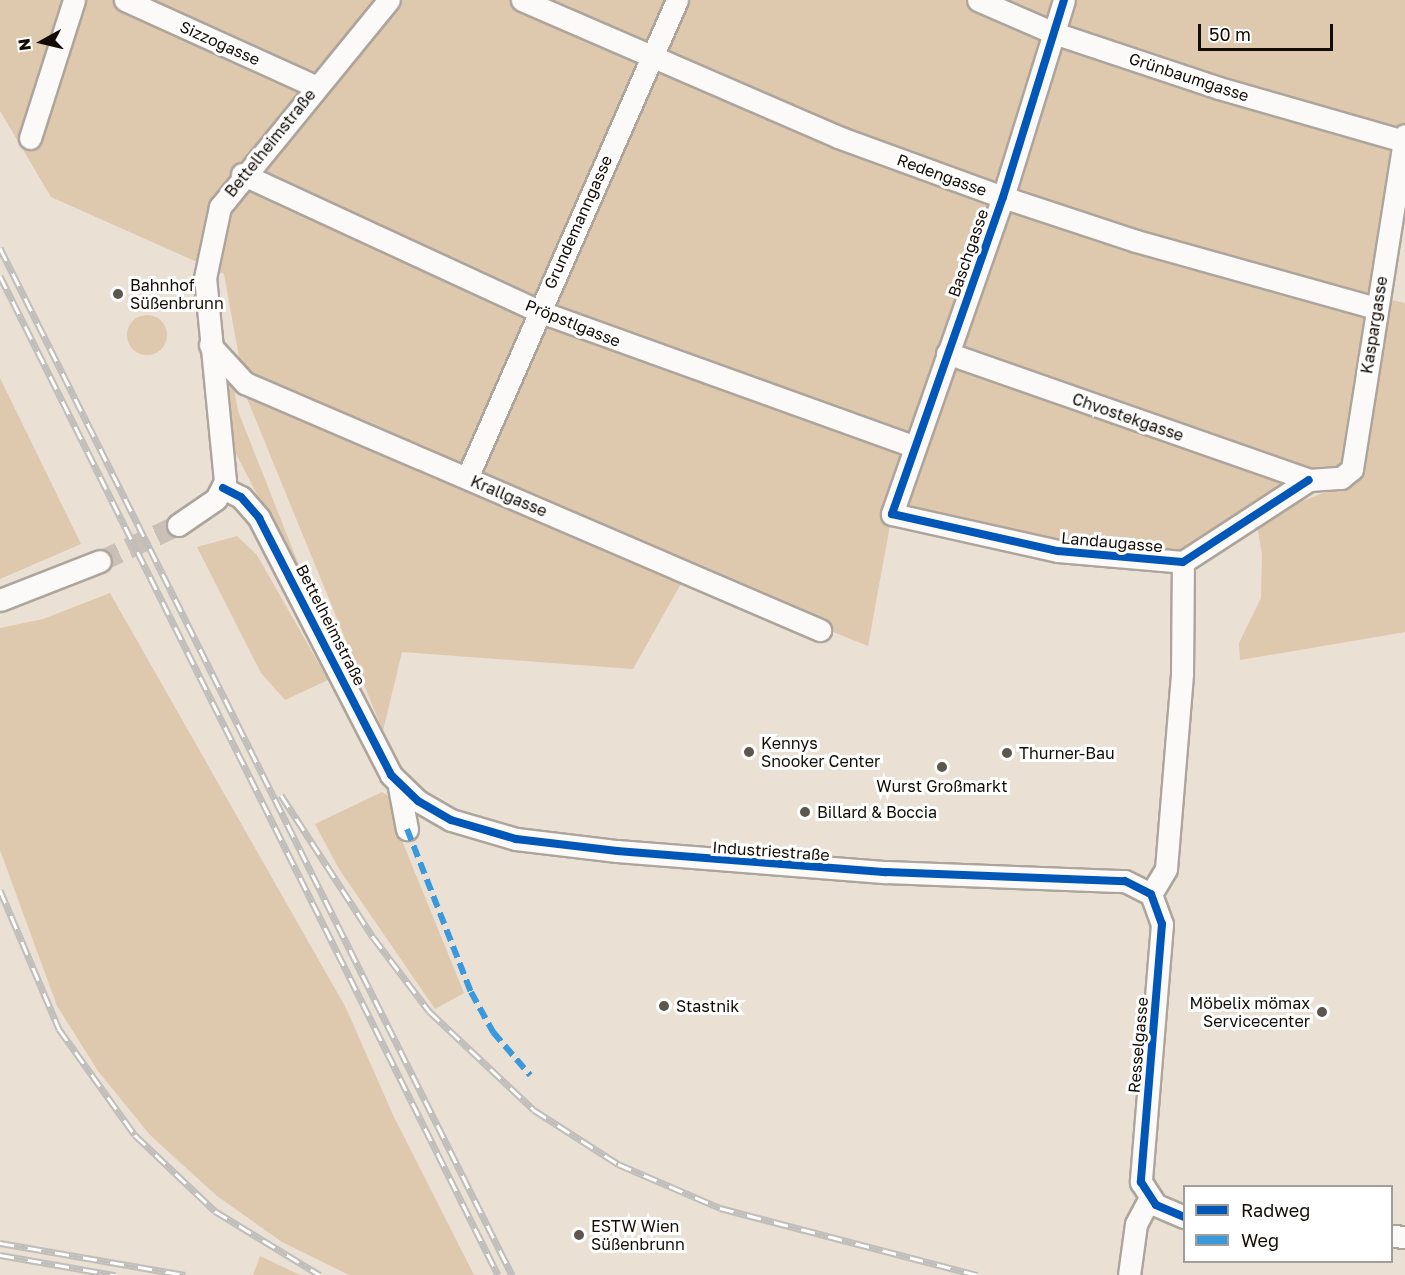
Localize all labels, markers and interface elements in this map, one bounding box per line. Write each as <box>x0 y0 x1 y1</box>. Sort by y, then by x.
north arrow <box>12 12 72 72</box>
scale bar <box>1201 12 1336 50</box>
street label: Sizzogasse <box>177 17 263 69</box>
text: 50 m <box>1209 23 1251 45</box>
text: N <box>13 37 35 52</box>
street label: Grünbaumgasse <box>1127 49 1251 105</box>
street label: Bettelheimstraße <box>221 85 319 201</box>
street label: Redengasse <box>895 150 989 200</box>
street label: Grundemanngasse <box>540 152 616 292</box>
street label: Baschgasse <box>944 206 992 300</box>
place label: Bahnhof Süßenbrunn <box>130 275 224 313</box>
street label: Kaspargasse <box>1357 275 1391 375</box>
marker: Bahnhof Süßenbrunn <box>111 287 125 301</box>
street label: Pröpstlgasse <box>523 295 623 351</box>
street label: Chvostekgasse <box>1070 389 1186 445</box>
street label: Krallgasse <box>468 471 550 521</box>
street label: Landaugasse <box>1060 528 1164 556</box>
street label: Bettelheimstraße <box>292 561 370 689</box>
place label: Kennys Snooker Center <box>761 733 880 771</box>
place label: Thurner-Bau <box>1019 743 1115 763</box>
marker: Kennys Snooker Center <box>742 745 756 759</box>
marker: Thurner-Bau <box>1000 746 1014 760</box>
marker: Wurst Großmarkt <box>935 760 949 774</box>
place label: Wurst Großmarkt <box>876 776 1008 796</box>
place label: Billard & Boccia <box>817 802 937 822</box>
marker: Billard & Boccia <box>798 805 812 819</box>
street label: Industriestraße <box>712 837 830 865</box>
place label: Möbelix mömax Servicecenter <box>1190 993 1310 1031</box>
place label: Stastnik <box>676 996 739 1016</box>
street label: Resselgasse <box>1124 996 1152 1094</box>
marker: Stastnik <box>657 999 671 1013</box>
marker: Möbelix mömax Servicecenter <box>1315 1005 1329 1019</box>
legend <box>1183 1185 1393 1263</box>
text: Radweg <box>1241 1199 1310 1221</box>
place label: ESTW Wien Süßenbrunn <box>591 1216 685 1254</box>
marker: ESTW Wien Süßenbrunn <box>572 1228 586 1242</box>
text: Weg <box>1241 1229 1279 1251</box>

